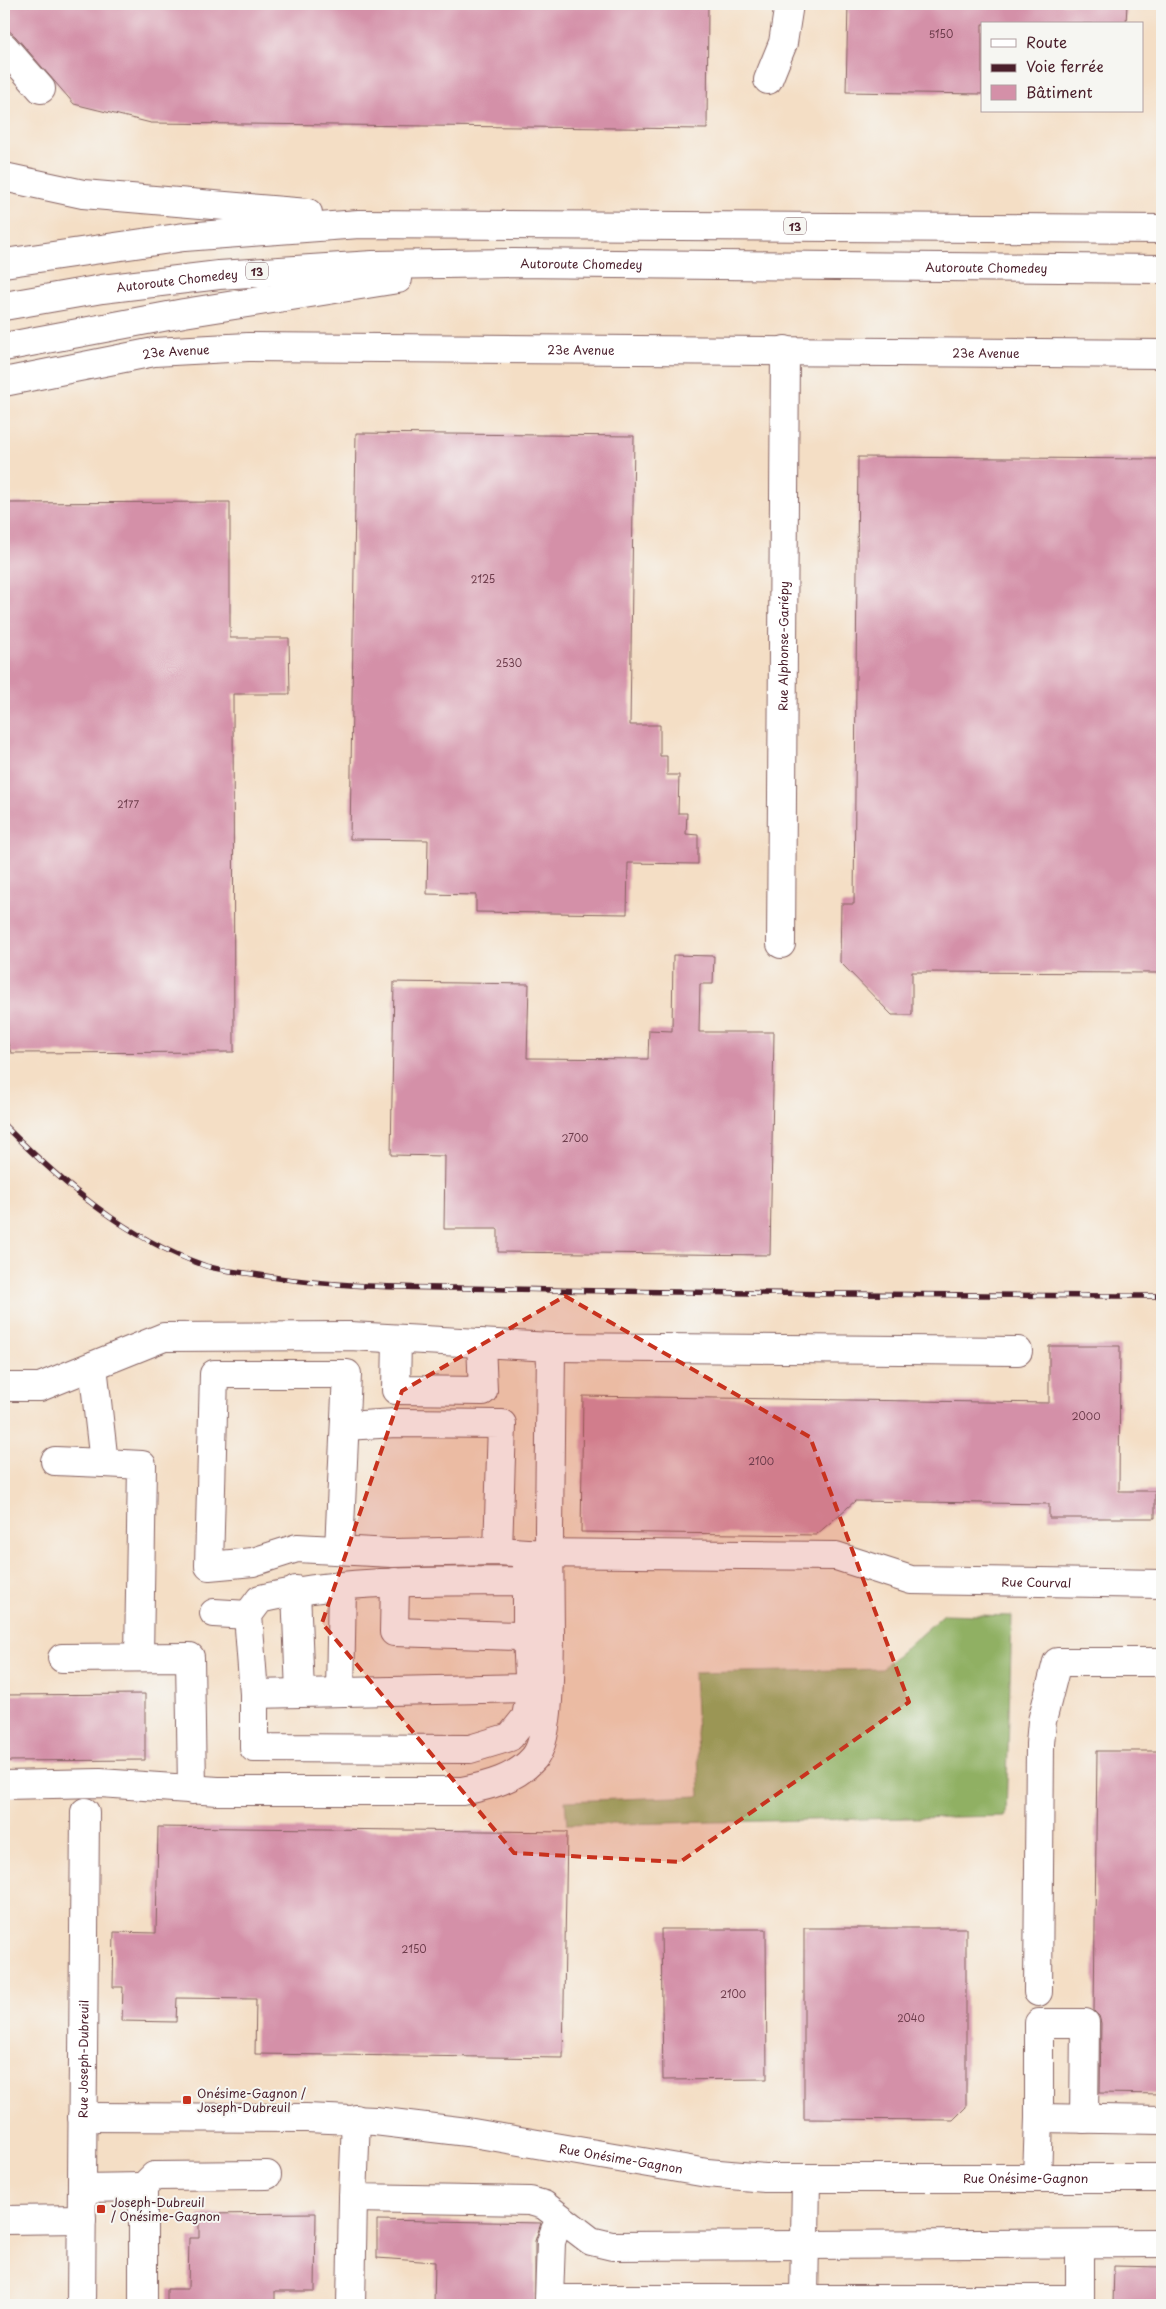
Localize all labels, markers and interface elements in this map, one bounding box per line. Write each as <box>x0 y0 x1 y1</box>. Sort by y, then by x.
legend <box>981 22 1144 112</box>
house number: 5150 <box>929 26 953 41</box>
text: Route <box>1026 30 1067 53</box>
text: Voie ferrée <box>1026 54 1104 77</box>
text: Bâtiment <box>1026 80 1093 103</box>
road number: 13 <box>784 218 806 235</box>
street label: Autoroute Chomedey <box>520 254 643 273</box>
street label: Autoroute Chomedey <box>925 258 1048 277</box>
road number: 13 <box>246 262 268 280</box>
street label: Autoroute Chomedey <box>115 265 238 296</box>
street label: 23e Avenue <box>141 340 210 363</box>
street label: 23e Avenue <box>547 340 615 359</box>
street label: 23e Avenue <box>952 343 1020 362</box>
house number: 2125 <box>471 571 495 586</box>
street label: Rue Alphonse-Gariépy <box>774 581 792 711</box>
house number: 2530 <box>496 655 522 670</box>
house number: 2177 <box>117 796 139 811</box>
house number: 2700 <box>562 1130 588 1145</box>
house number: 2000 <box>1072 1408 1100 1423</box>
house number: 2100 <box>748 1453 774 1468</box>
street label: Rue Courval <box>1001 1572 1072 1592</box>
house number: 2150 <box>401 1941 427 1956</box>
house number: 2100 <box>720 1986 746 2001</box>
street label: Rue Joseph-Dubreuil <box>74 2000 92 2118</box>
house number: 2040 <box>897 2010 925 2025</box>
place label: Onésime-Gagnon / Joseph-Dubreuil <box>197 2084 306 2116</box>
marker: Onésime-Gagnon / Joseph-Dubreuil <box>181 2094 193 2106</box>
street label: Rue Onésime-Gagnon <box>558 2139 684 2178</box>
street label: Rue Onésime-Gagnon <box>963 2169 1088 2187</box>
place label: Joseph-Dubreuil / Onésime-Gagnon <box>111 2193 220 2225</box>
marker: Joseph-Dubreuil / Onésime-Gagnon <box>95 2203 107 2215</box>

